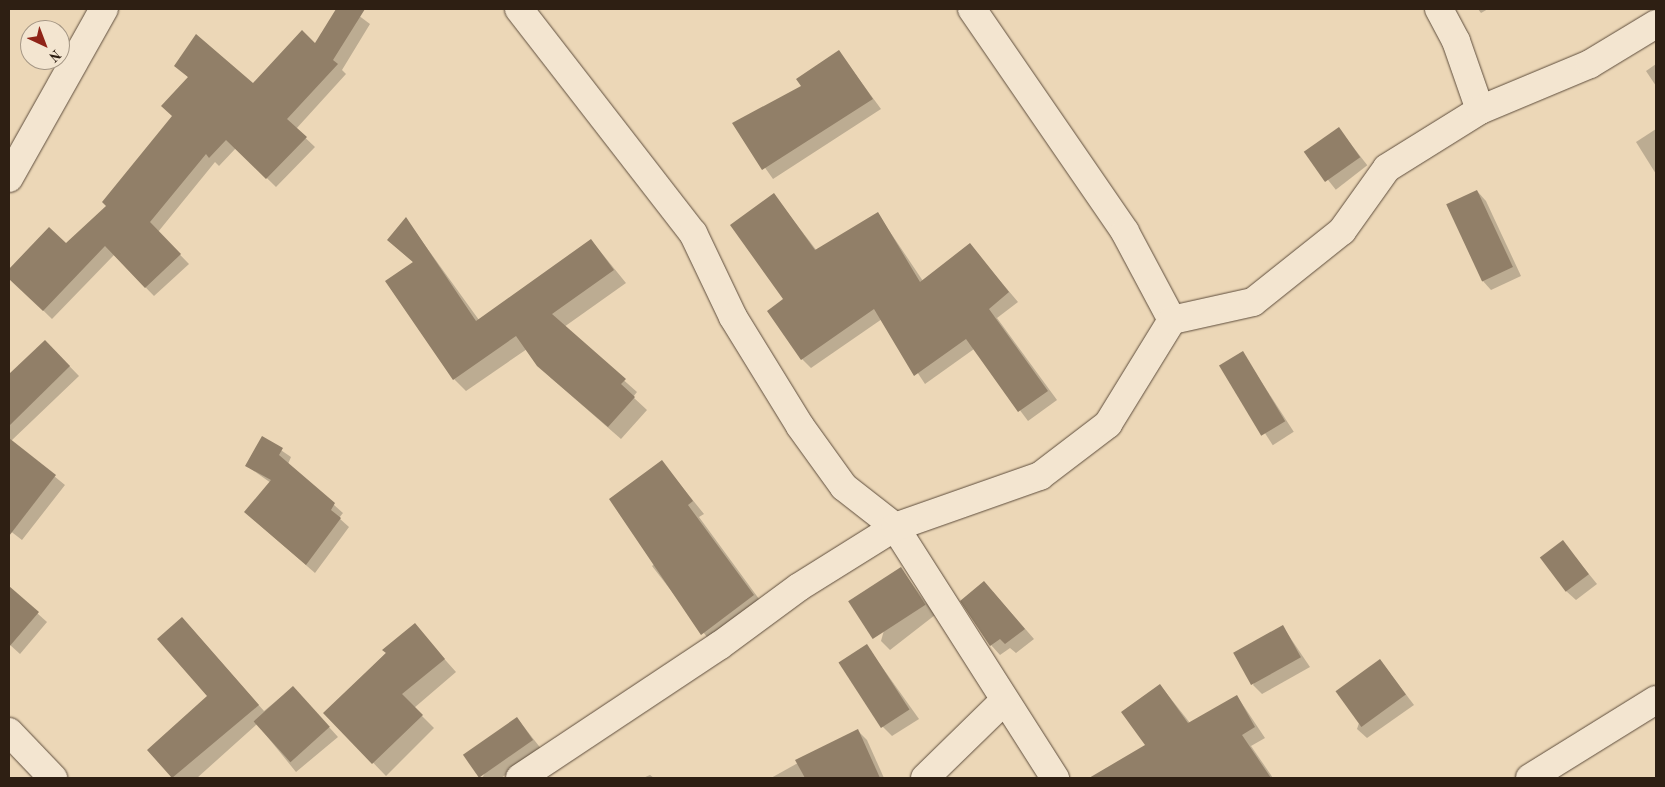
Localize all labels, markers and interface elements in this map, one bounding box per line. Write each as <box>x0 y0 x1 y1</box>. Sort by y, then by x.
north arrow <box>20 20 70 70</box>
text: N <box>46 46 63 64</box>

